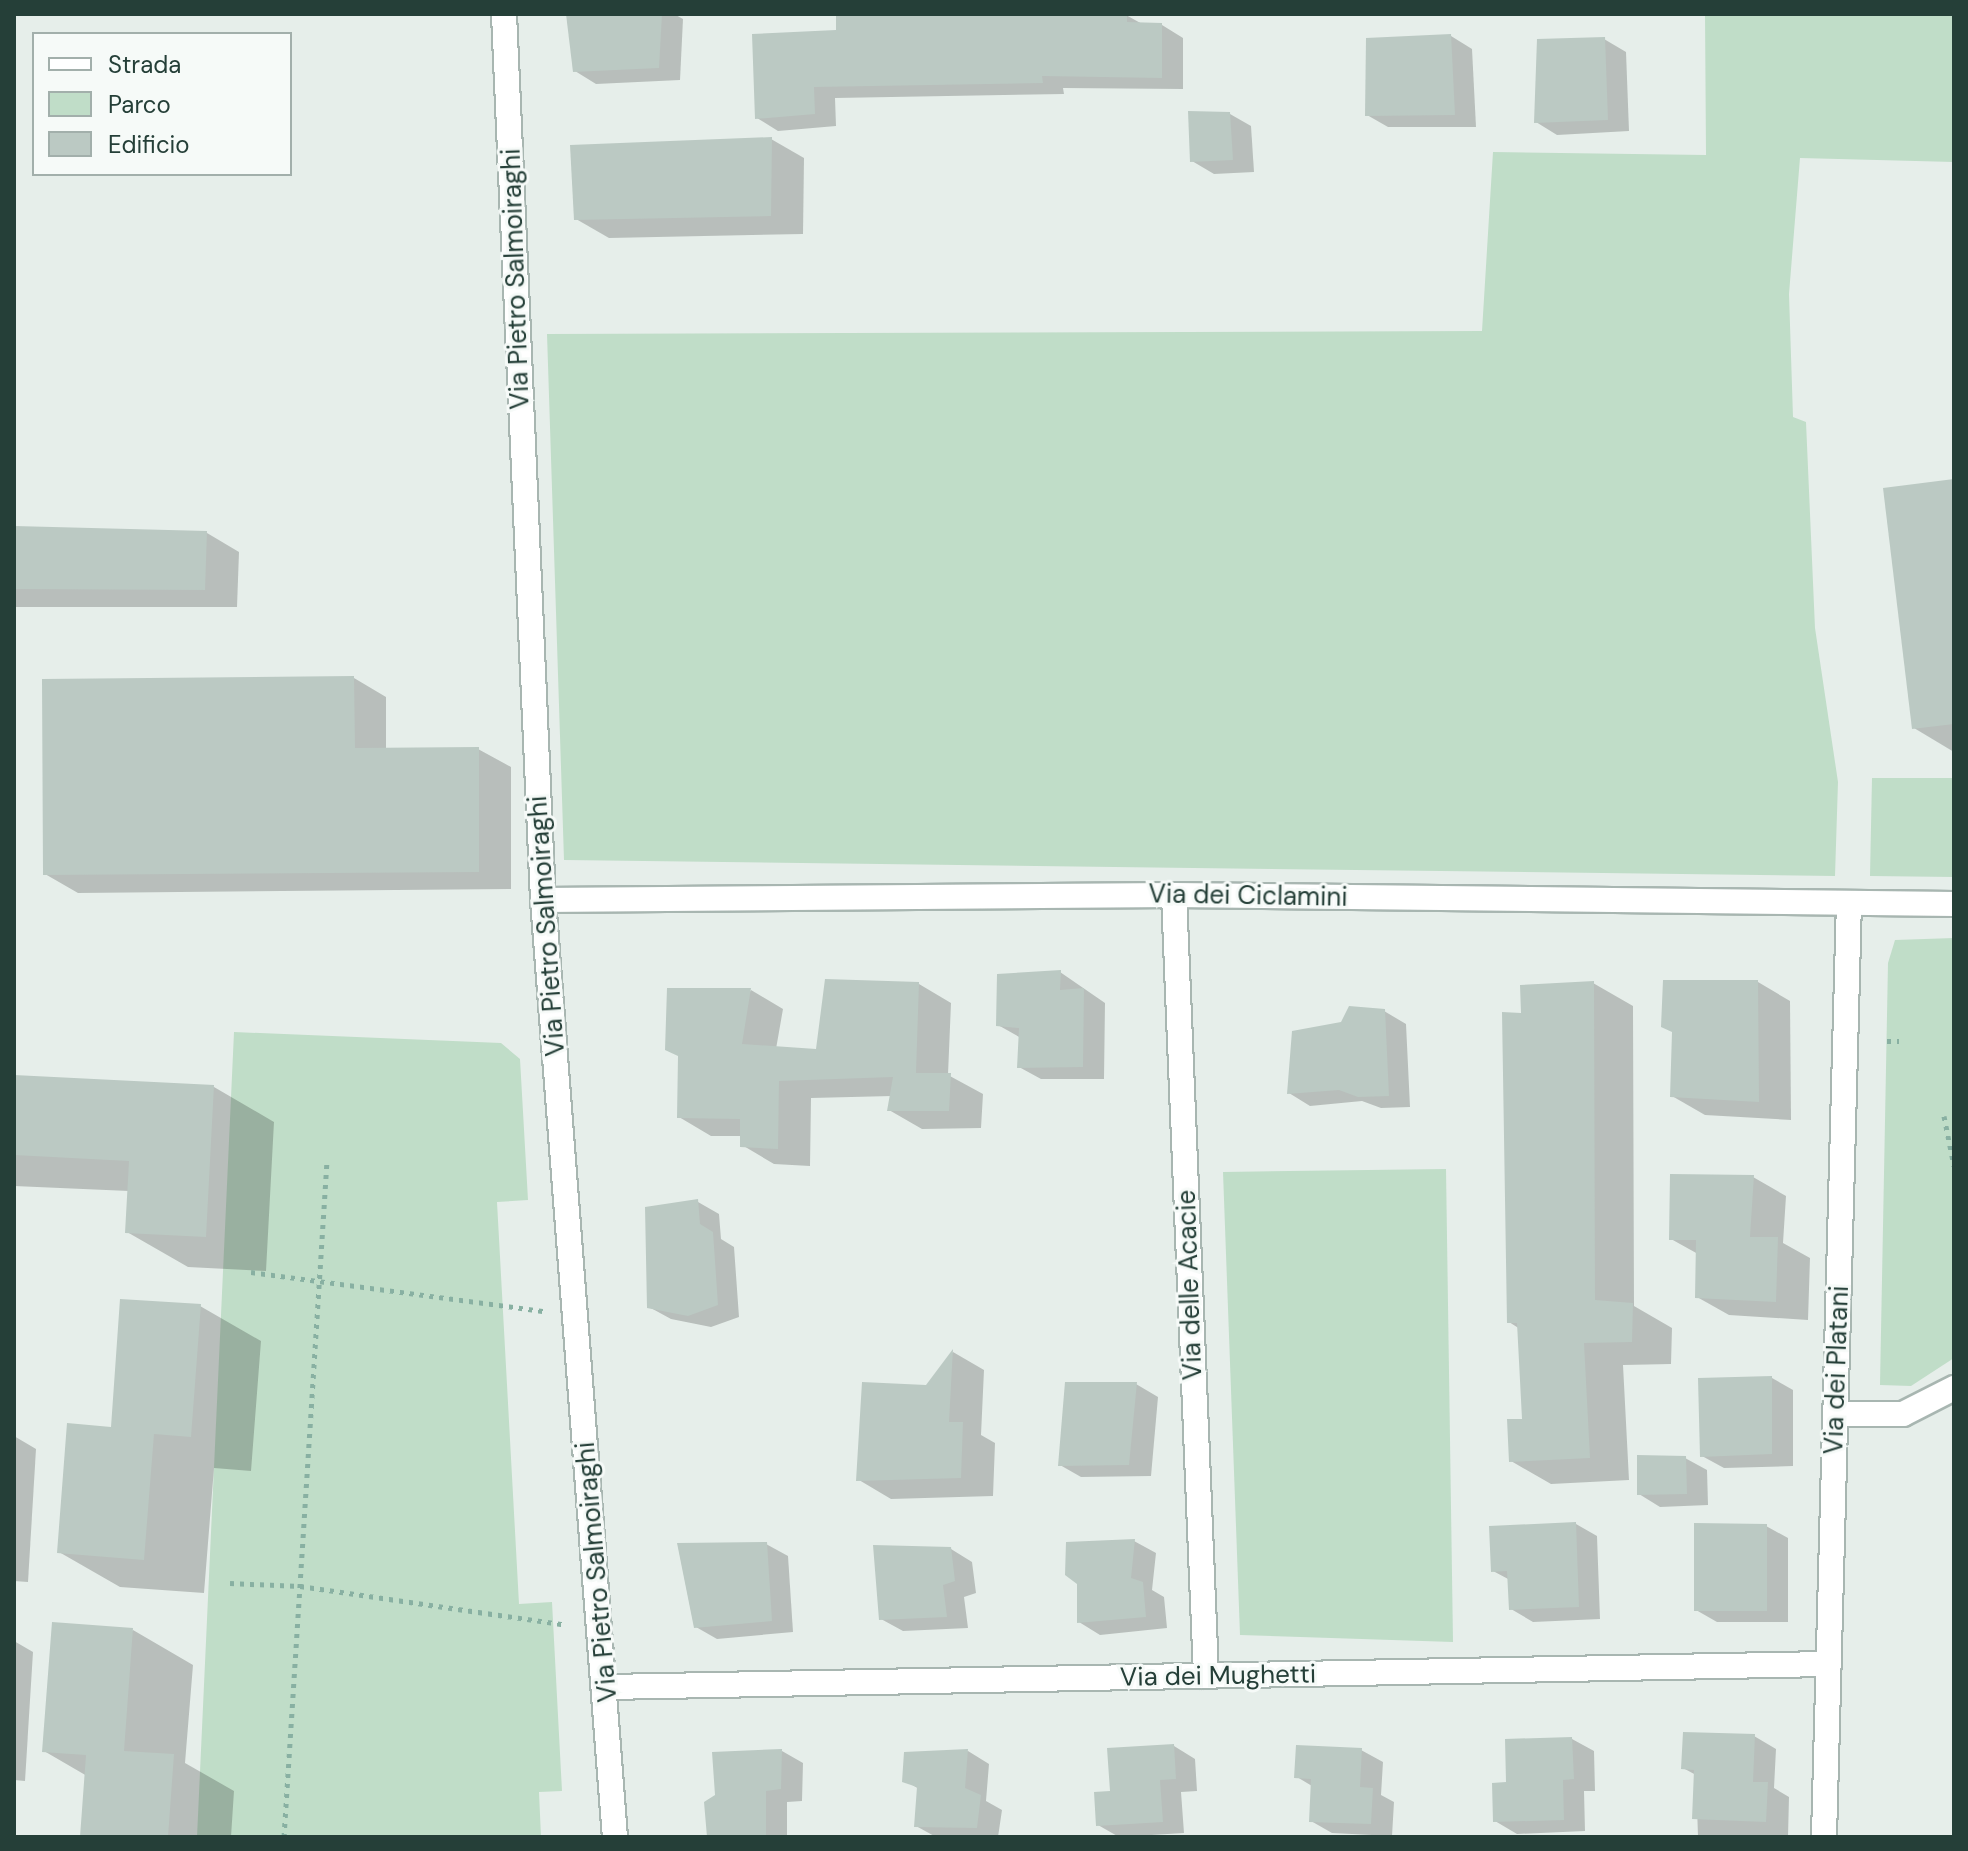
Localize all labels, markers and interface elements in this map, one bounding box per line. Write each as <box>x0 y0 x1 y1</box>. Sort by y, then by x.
legend <box>32 32 292 176</box>
text: Strada <box>108 49 181 80</box>
text: Parco <box>108 89 171 120</box>
text: Edificio <box>108 129 190 160</box>
street label: Via Pietro Salmoiraghi <box>496 148 536 410</box>
street label: Via Pietro Salmoiraghi <box>522 795 572 1057</box>
street label: Via dei Ciclamini <box>1148 879 1348 913</box>
street label: Via delle Acacie <box>1171 1189 1209 1381</box>
street label: Via dei Platani <box>1818 1285 1856 1455</box>
street label: Via Pietro Salmoiraghi <box>570 1440 624 1704</box>
street label: Via dei Mughetti <box>1120 1659 1316 1693</box>

